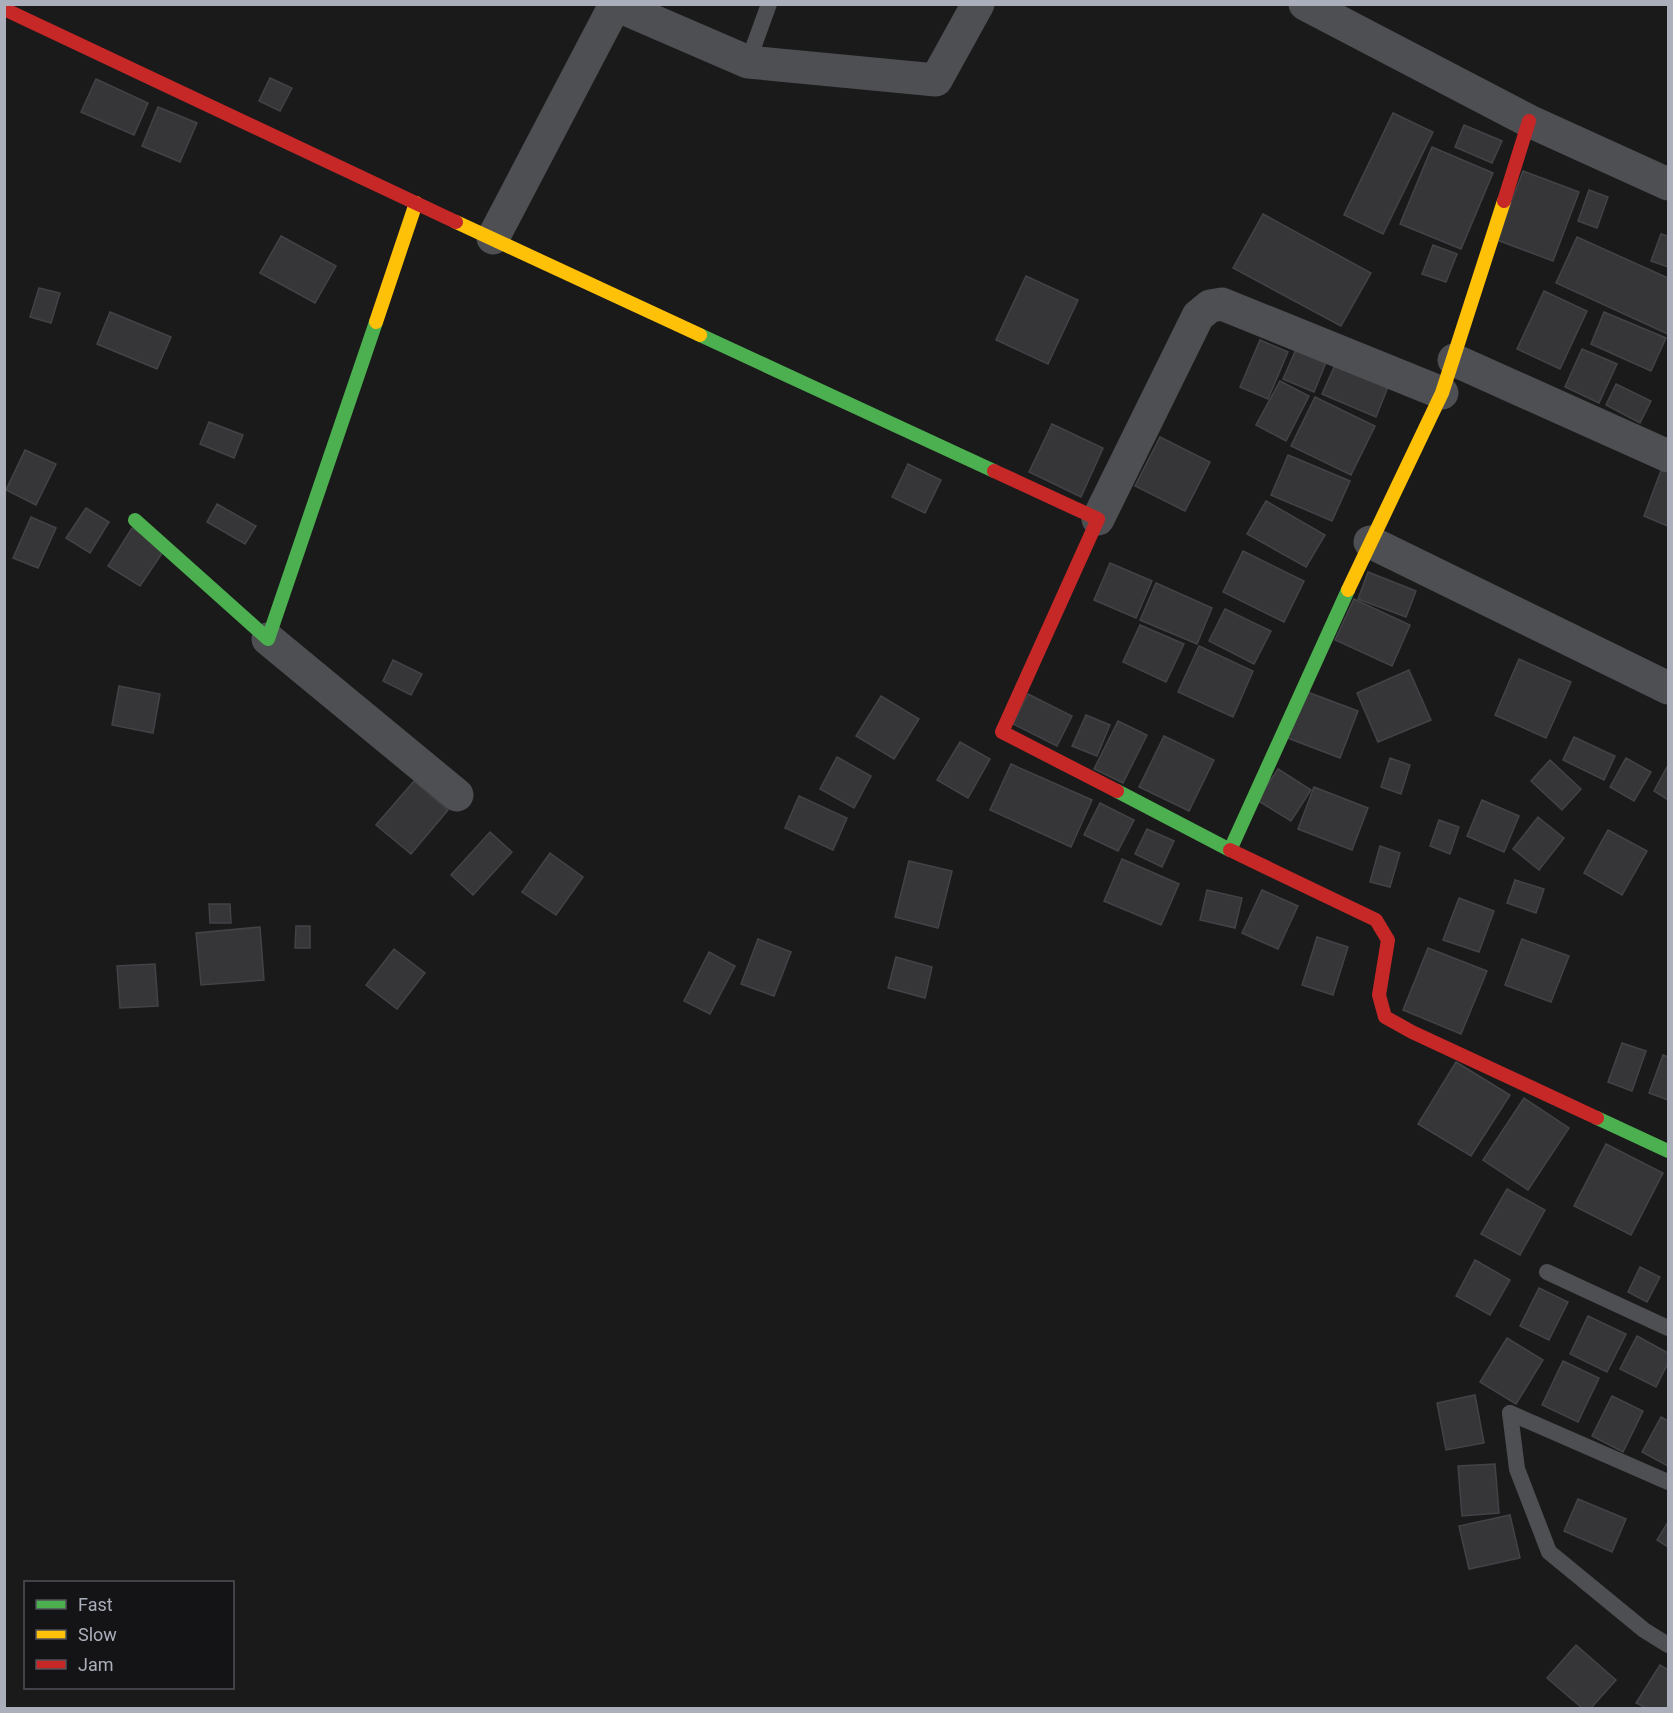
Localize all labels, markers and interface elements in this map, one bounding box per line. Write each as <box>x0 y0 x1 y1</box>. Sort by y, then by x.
legend <box>24 1581 234 1689</box>
text: Fast <box>78 1594 113 1615</box>
text: Slow <box>78 1624 117 1645</box>
text: Jam <box>78 1654 114 1675</box>

